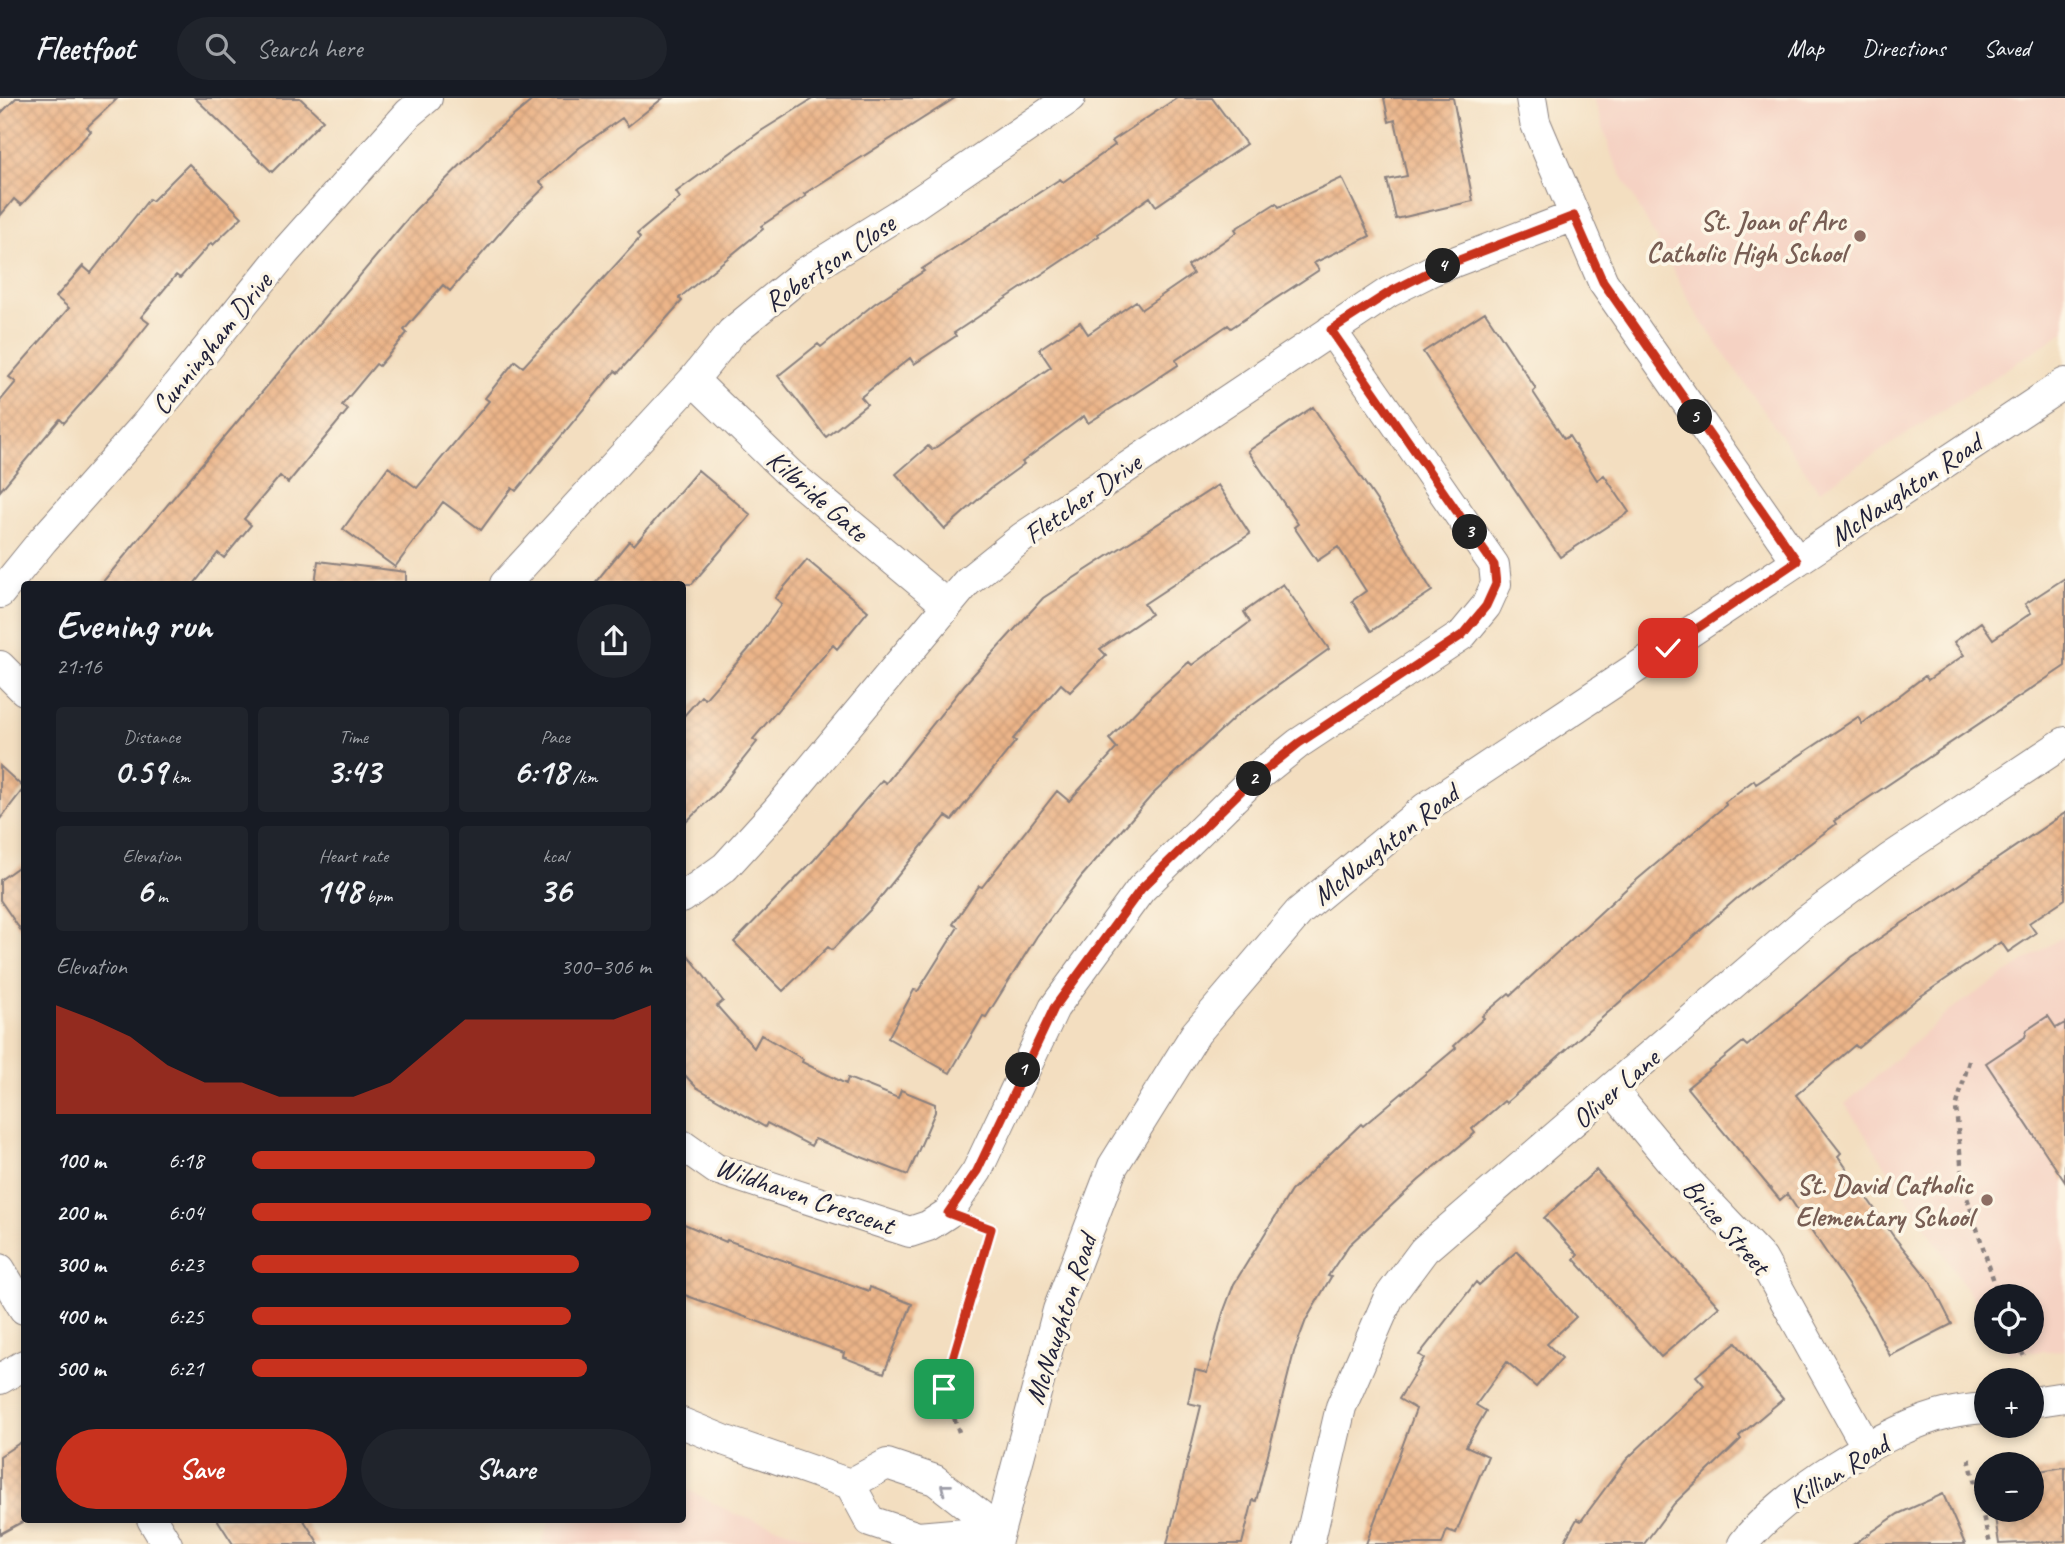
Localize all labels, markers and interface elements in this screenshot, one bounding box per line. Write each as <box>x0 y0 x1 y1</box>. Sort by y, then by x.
search box <box>177 17 667 80</box>
text: Fleetfoot <box>35 27 135 69</box>
icon: search <box>201 29 239 67</box>
text: Search here <box>257 32 363 65</box>
text: Map <box>1787 33 1824 63</box>
text: Directions <box>1862 33 1945 63</box>
text: Saved <box>1983 33 2030 63</box>
place label: St. Joan of Arc Catholic High School <box>1646 203 1851 270</box>
street label: Robertson Close <box>757 205 903 319</box>
marker: St. Joan of Arc Catholic High School <box>1852 228 1868 244</box>
pin: 4 <box>1426 248 1460 284</box>
text: 4 <box>1438 253 1447 277</box>
street label: Cunningham Drive <box>143 264 281 422</box>
pin: 5 <box>1678 400 1712 434</box>
text: 5 <box>1690 404 1699 428</box>
street label: McNaughton Road <box>1822 423 1992 553</box>
street label: Kilbride Gate <box>760 442 877 550</box>
street label: Fletcher Drive <box>1017 444 1149 552</box>
pin: 3 <box>1452 514 1488 550</box>
text: 3 <box>1465 519 1474 543</box>
text: Evening run <box>56 602 212 649</box>
button: share <box>577 604 651 678</box>
pin <box>1638 618 1698 678</box>
icon: check <box>1649 629 1687 667</box>
text: 21:16 <box>56 652 102 681</box>
text: Distance <box>123 725 180 749</box>
text: Time <box>339 725 368 749</box>
text: Pace <box>541 725 570 749</box>
text: 0.59 <box>114 749 167 794</box>
text: 3:43 <box>326 749 381 794</box>
text: 6:18 <box>513 749 568 794</box>
pin: 2 <box>1236 762 1272 796</box>
text: km <box>167 765 190 789</box>
text: /km <box>568 765 597 789</box>
text: 2 <box>1249 766 1258 790</box>
street label: McNaughton Road <box>1305 774 1469 913</box>
text: Elevation <box>123 844 181 868</box>
text: Heart rate <box>319 844 388 868</box>
text: kcal <box>543 844 568 868</box>
text: 6 <box>136 868 152 913</box>
text: 148 <box>315 868 362 913</box>
text: 36 <box>539 868 571 913</box>
text: m <box>152 884 168 908</box>
text: bpm <box>362 884 392 908</box>
text: Elevation <box>56 952 127 981</box>
text: 300–306 m <box>560 952 651 981</box>
street label: Oliver Lane <box>1564 1040 1668 1136</box>
pin: 1 <box>1006 1052 1040 1088</box>
text: 1 <box>1018 1057 1027 1081</box>
text: 100 m <box>56 1146 106 1175</box>
text: 6:18 <box>168 1146 204 1175</box>
street label: Wildhaven Crescent <box>711 1149 901 1243</box>
place label: St. David Catholic Elementary School <box>1795 1167 1978 1234</box>
street label: Brice Street <box>1675 1171 1780 1284</box>
marker: St. David Catholic Elementary School <box>1979 1192 1995 1208</box>
text: 200 m <box>56 1198 106 1227</box>
text: 6:04 <box>168 1198 204 1227</box>
street label: McNaughton Road <box>1017 1226 1106 1409</box>
text: 300 m <box>56 1250 106 1279</box>
text: 6:23 <box>168 1250 204 1279</box>
map controls <box>1974 1284 2044 1522</box>
button: locate <box>1974 1284 2044 1354</box>
text: 400 m <box>56 1302 106 1331</box>
text: 6:25 <box>168 1302 204 1331</box>
text: 500 m <box>56 1354 105 1383</box>
text: 6:21 <box>168 1354 204 1383</box>
pin <box>914 1359 974 1419</box>
button: + <box>1974 1368 2044 1438</box>
icon: arrive <box>925 1370 963 1408</box>
street label: Killian Road <box>1782 1425 1898 1516</box>
button: Save <box>56 1429 347 1509</box>
button: Share <box>361 1429 651 1509</box>
button: − <box>1974 1452 2044 1522</box>
one-way arrow <box>941 1483 953 1496</box>

